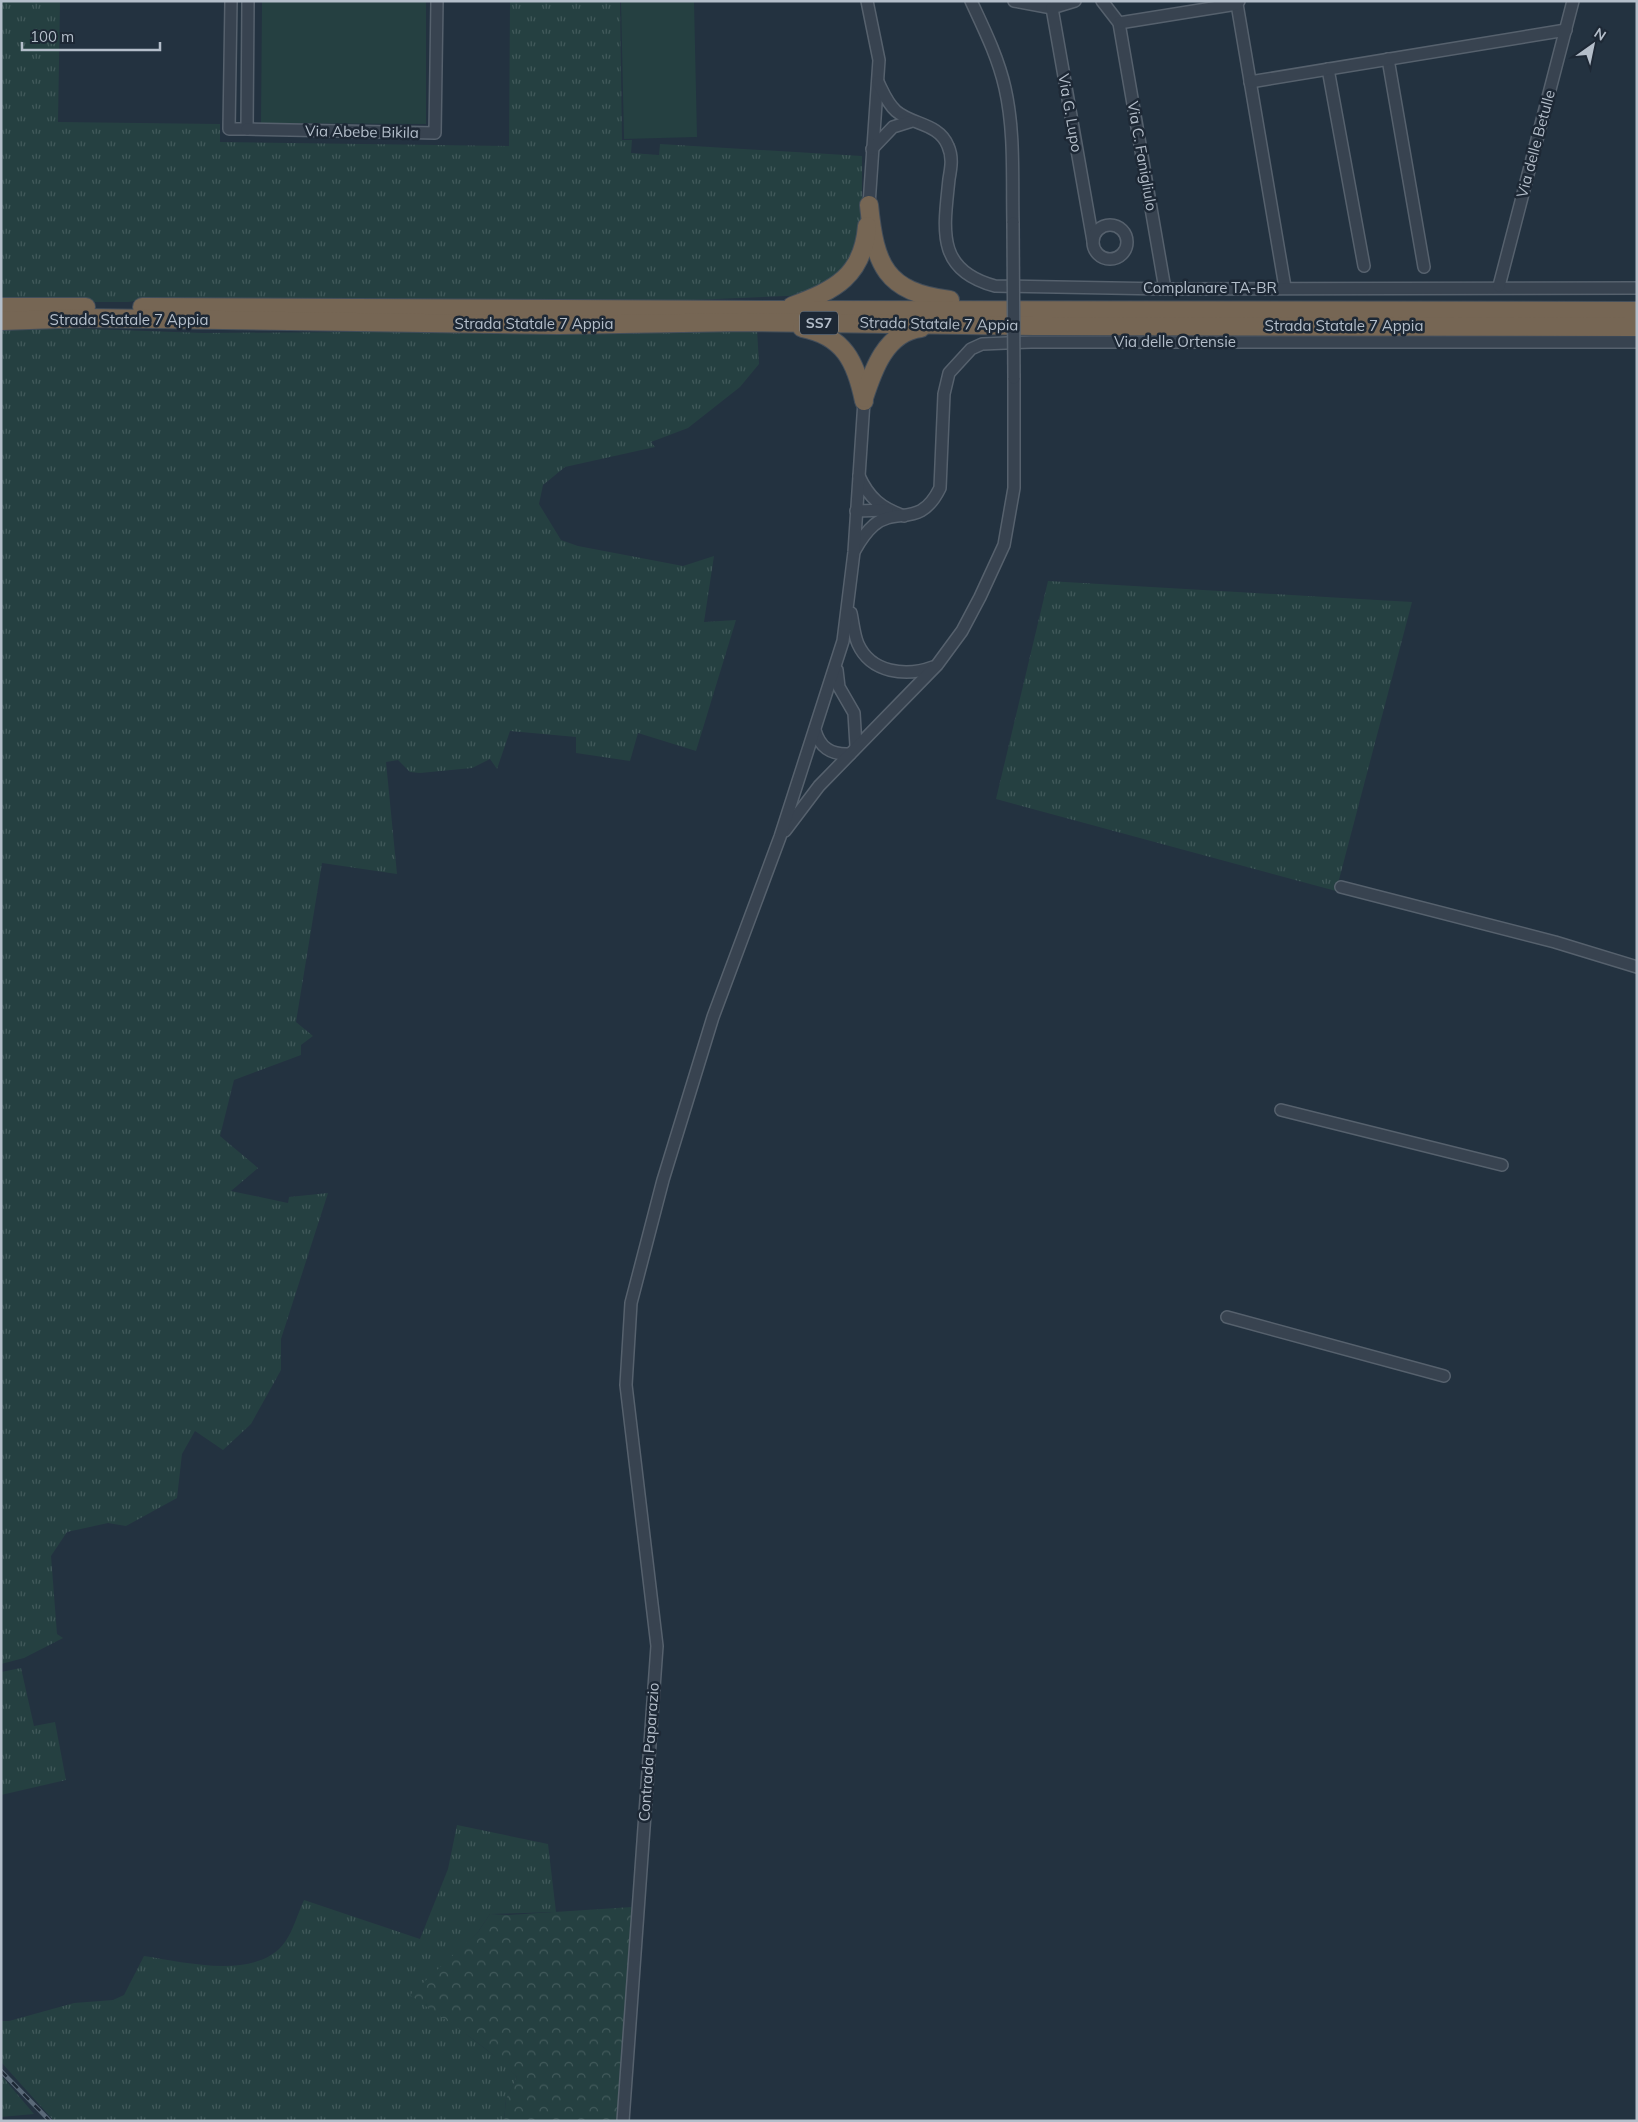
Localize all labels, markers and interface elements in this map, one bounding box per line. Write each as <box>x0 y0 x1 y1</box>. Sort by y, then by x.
scale bar <box>22 20 160 52</box>
north arrow <box>1568 20 1618 70</box>
text: N <box>1591 24 1609 45</box>
text: 100 m <box>30 27 74 46</box>
street label: Via G. Lupo <box>1054 72 1087 154</box>
street label: Via delle Betulle <box>1512 88 1559 200</box>
street label: Via C. Fanigliulo <box>1123 100 1162 212</box>
street label: Via Abebe Bikila <box>305 121 419 142</box>
street label: Complanare TA-BR <box>1143 278 1277 297</box>
street label: Strada Statale 7 Appia <box>50 310 208 329</box>
road number: SS7 <box>800 312 838 334</box>
street label: Strada Statale 7 Appia <box>859 313 1019 334</box>
street label: Strada Statale 7 Appia <box>455 314 613 333</box>
street label: Strada Statale 7 Appia <box>1265 316 1423 335</box>
street label: Via delle Ortensie <box>1114 332 1236 351</box>
street label: Contrada Paparazio <box>634 1682 663 1822</box>

